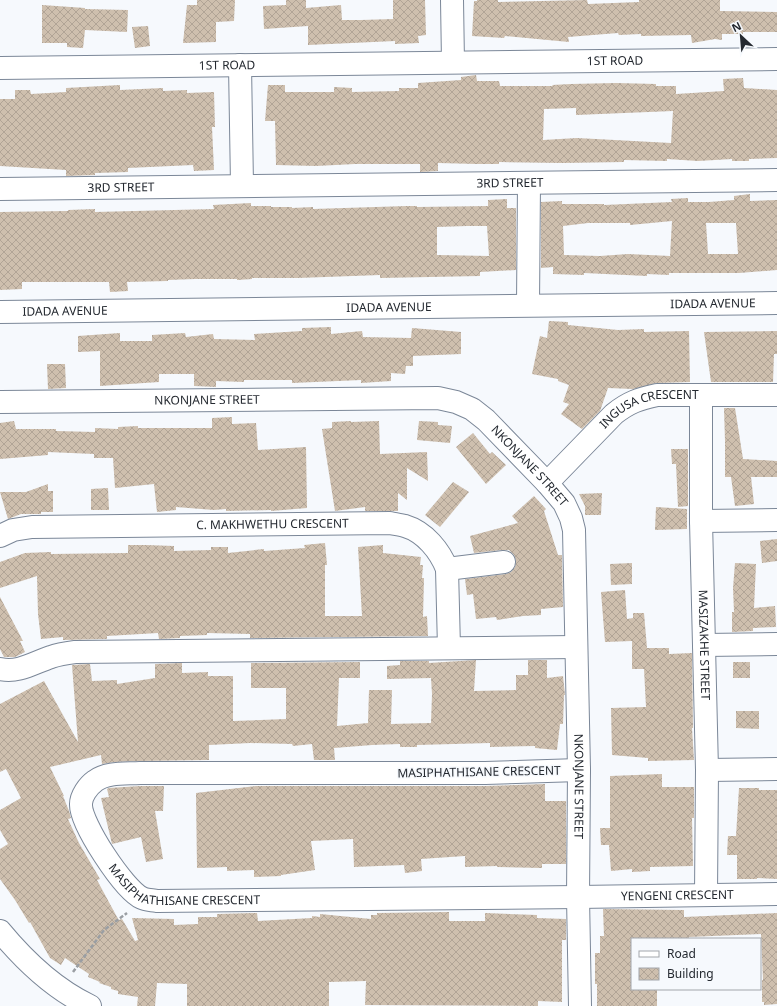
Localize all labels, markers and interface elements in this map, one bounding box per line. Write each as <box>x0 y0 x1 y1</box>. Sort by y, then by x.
north arrow <box>721 16 761 56</box>
text: N <box>729 18 744 35</box>
street label: 1ST ROAD <box>587 52 643 69</box>
street label: 1ST ROAD <box>199 56 255 74</box>
street label: 3RD STREET <box>476 174 544 191</box>
street label: 3RD STREET <box>87 178 155 196</box>
street label: IDADA AVENUE <box>670 294 756 312</box>
street label: IDADA AVENUE <box>346 298 432 316</box>
street label: IDADA AVENUE <box>22 302 108 320</box>
street label: INGUSA CRESCENT <box>595 386 699 432</box>
street label: NKONJANE STREET <box>154 391 260 409</box>
street label: NKONJANE STREET <box>488 421 572 510</box>
street label: C. MAKHWETHU CRESCENT <box>196 514 349 533</box>
street label: MASIZAKHE STREET <box>695 589 714 701</box>
street label: NKONJANE STREET <box>570 733 588 840</box>
street label: MASIPHATHISANE CRESCENT <box>397 762 561 781</box>
street label: MASIPHATHISANE CRESCENT <box>105 860 260 909</box>
street label: YENGENI CRESCENT <box>621 886 734 904</box>
legend <box>631 938 761 990</box>
text: Road <box>667 945 696 962</box>
text: Building <box>667 965 714 982</box>

